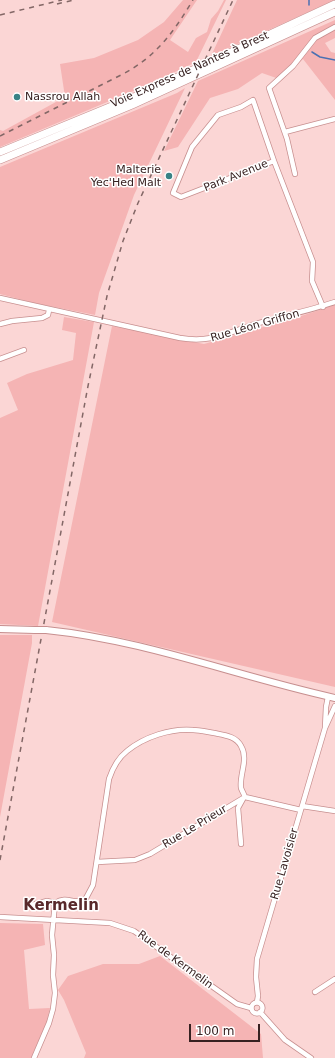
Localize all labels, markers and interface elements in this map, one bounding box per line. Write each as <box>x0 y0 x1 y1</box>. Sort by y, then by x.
street label: Voie Express de Nantes à Brest <box>109 29 271 111</box>
place label: Nassrou Allah <box>25 90 100 104</box>
marker: Nassrou Allah <box>12 92 22 102</box>
street label: Park Avenue <box>202 157 270 195</box>
place label: Malterie Yec'Hed Malt <box>91 163 161 189</box>
marker: Malterie Yec'Hed Malt <box>164 171 174 181</box>
street label: Rue Léon Griffon <box>209 307 301 345</box>
street label: Rue Le Prieur <box>160 803 230 851</box>
street label: Rue Lavoisier <box>269 827 301 901</box>
district label: Kermelin <box>23 897 99 915</box>
street label: Rue de Kermelin <box>135 928 215 992</box>
scale bar <box>191 1016 262 1042</box>
text: 100 m <box>196 1024 234 1038</box>

